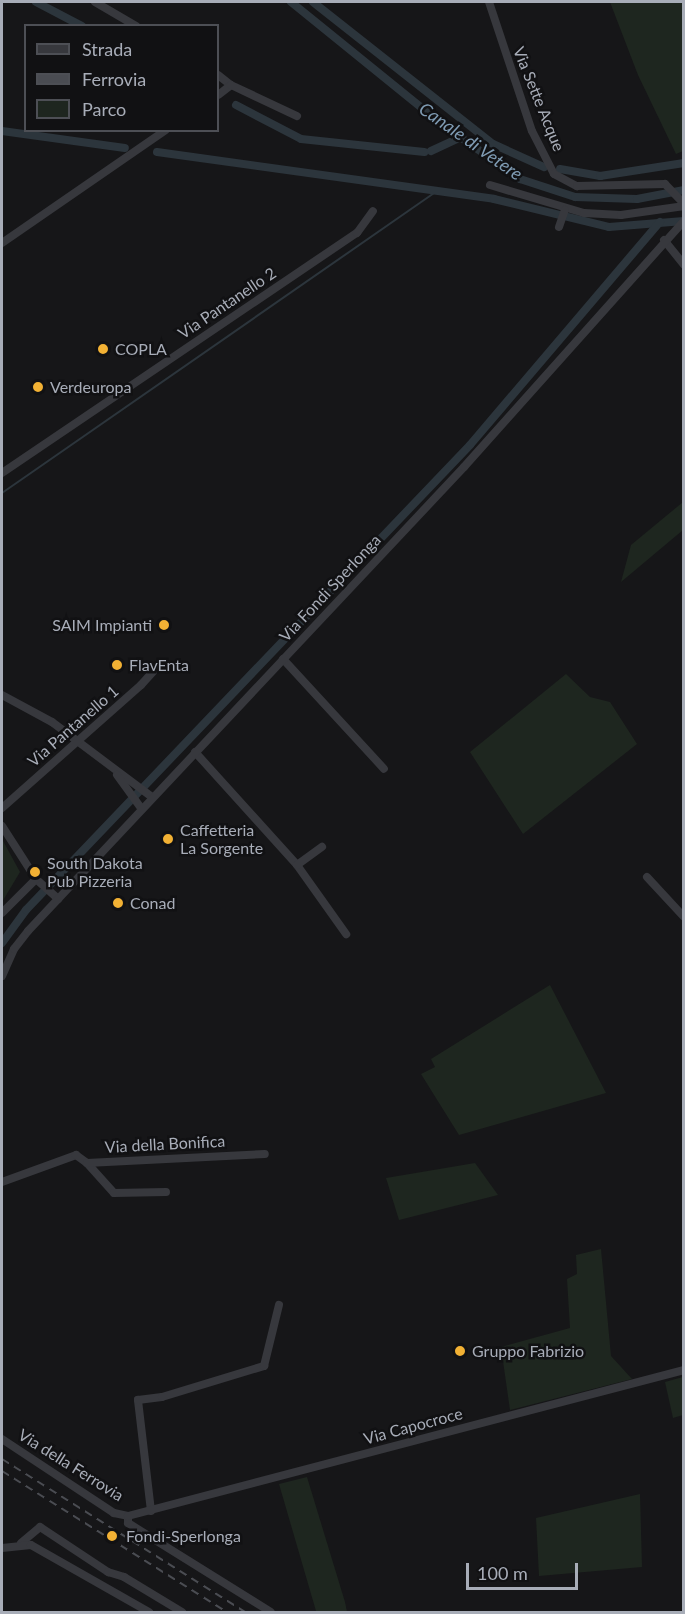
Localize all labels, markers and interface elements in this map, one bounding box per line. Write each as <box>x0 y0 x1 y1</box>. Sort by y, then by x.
legend <box>24 24 219 132</box>
text: Strada <box>82 38 132 60</box>
street label: Via Sette Acque <box>509 44 569 154</box>
text: Ferrovia <box>82 68 146 90</box>
water label: Canale di Vetere <box>415 97 527 185</box>
text: Parco <box>82 98 126 120</box>
street label: Via Pantanello 2 <box>174 263 280 343</box>
place label: COPLA <box>115 339 167 359</box>
marker: COPLA <box>96 342 110 356</box>
place label: Verdeuropa <box>50 377 131 397</box>
marker: Verdeuropa <box>31 380 45 394</box>
street label: Via Fondi Sperlonga <box>275 530 385 646</box>
place label: SAIM Impianti <box>52 615 152 635</box>
marker: SAIM Impianti <box>157 618 171 632</box>
place label: FlavEnta <box>129 655 189 675</box>
marker: FlavEnta <box>110 658 124 672</box>
street label: Via Pantanello 1 <box>24 681 122 771</box>
place label: Caffetteria La Sorgente <box>180 820 263 858</box>
marker: Caffetteria La Sorgente <box>161 832 175 846</box>
place label: South Dakota Pub Pizzeria <box>47 853 143 891</box>
marker: South Dakota Pub Pizzeria <box>28 865 42 879</box>
place label: Conad <box>130 893 175 913</box>
marker: Conad <box>111 896 125 910</box>
street label: Via della Bonifica <box>104 1131 226 1157</box>
place label: Gruppo Fabrizio <box>472 1341 584 1361</box>
marker: Gruppo Fabrizio <box>453 1344 467 1358</box>
street label: Via Capocroce <box>361 1404 465 1448</box>
street label: Via della Ferrovia <box>15 1425 127 1505</box>
place label: Fondi-Sperlonga <box>126 1526 241 1546</box>
marker: Fondi-Sperlonga <box>103 1527 121 1545</box>
scale bar <box>469 1551 582 1589</box>
text: 100 m <box>477 1562 528 1584</box>

